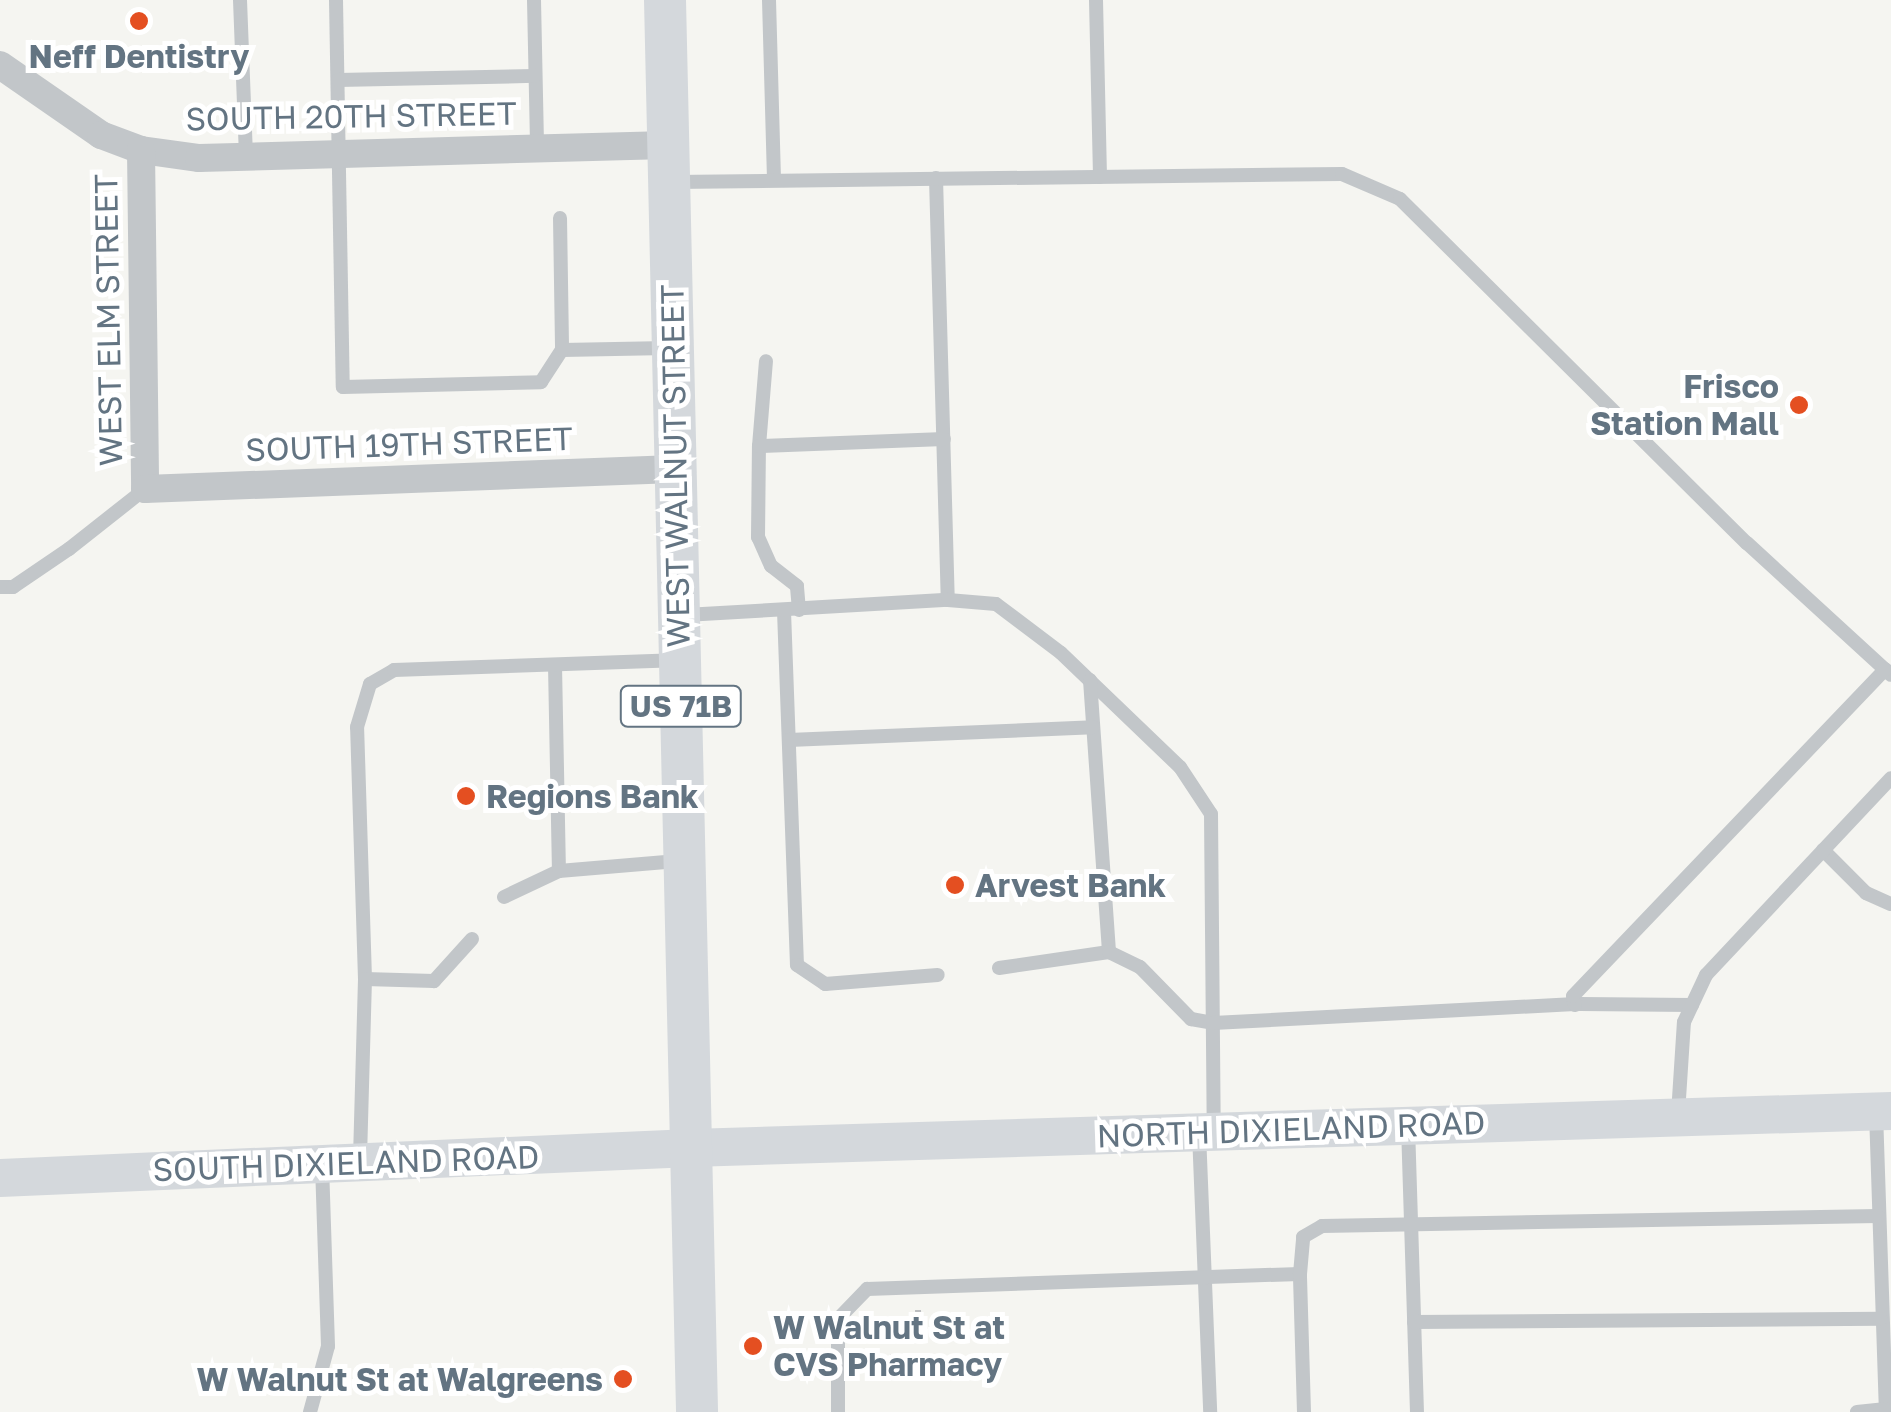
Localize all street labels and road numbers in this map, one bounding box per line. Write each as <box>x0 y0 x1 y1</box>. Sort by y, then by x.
street label: SOUTH 20TH STREET <box>185 94 517 138</box>
street label: WEST ELM STREET <box>86 173 130 467</box>
street label: WEST WALNUT STREET <box>653 284 697 648</box>
street label: SOUTH 19TH STREET <box>245 419 573 469</box>
road number: US 71B <box>618 681 744 731</box>
street label: NORTH DIXIELAND ROAD <box>1096 1103 1486 1155</box>
street label: SOUTH DIXIELAND ROAD <box>152 1137 540 1189</box>

